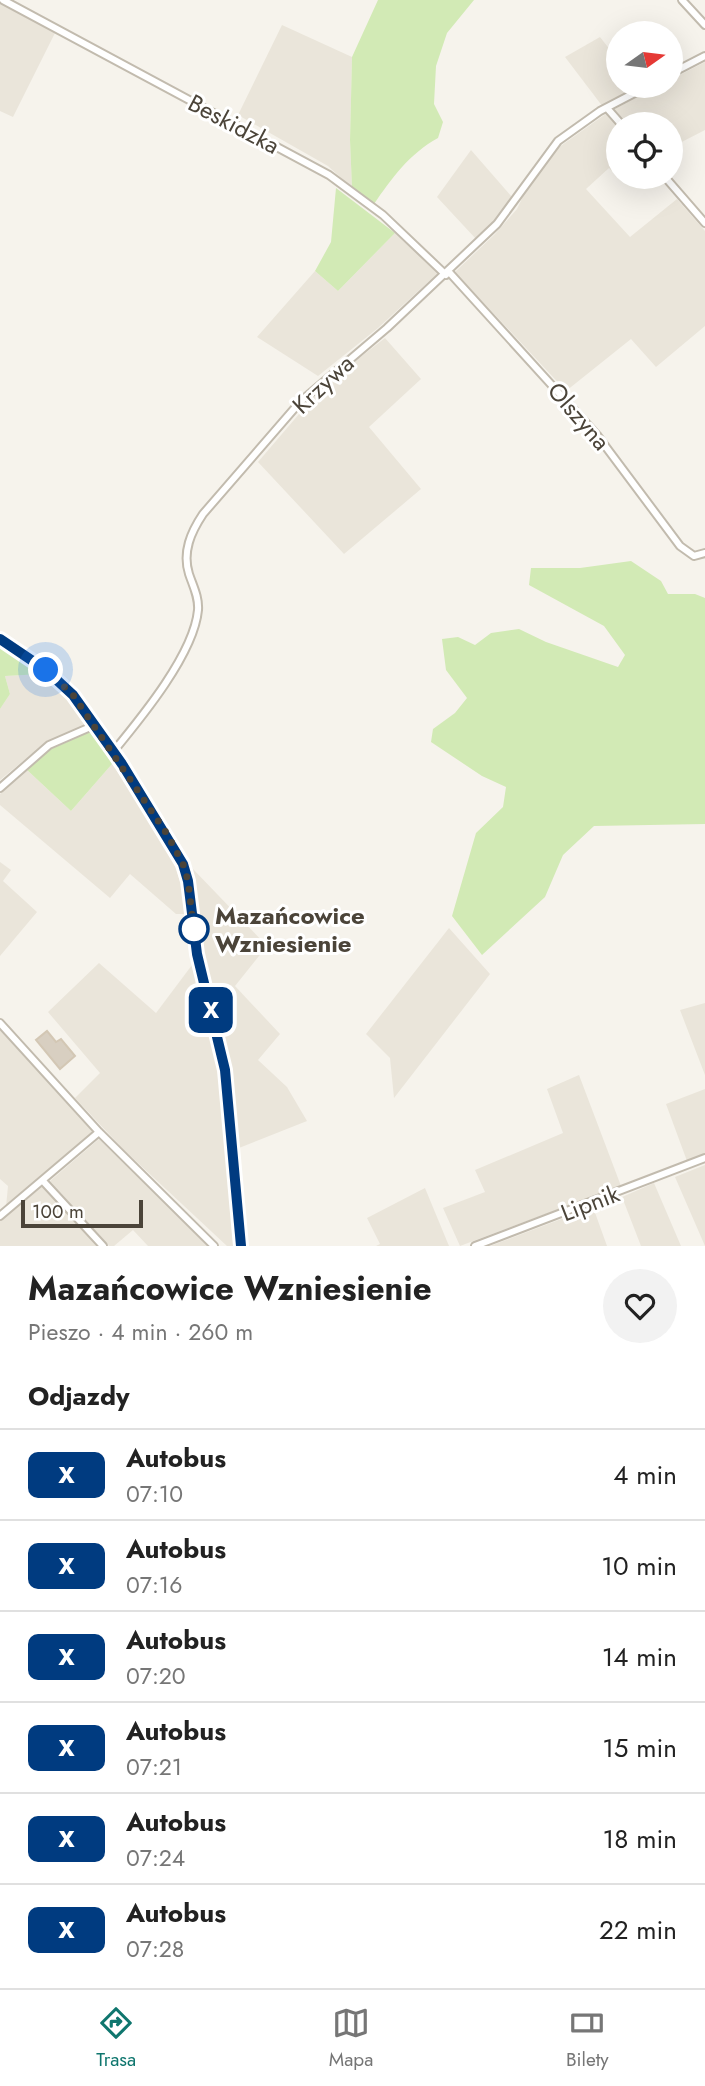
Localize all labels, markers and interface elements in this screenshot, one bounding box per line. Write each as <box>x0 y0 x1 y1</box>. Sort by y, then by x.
north arrow <box>606 21 682 98</box>
map controls <box>606 21 683 189</box>
street label: Beskidzka <box>182 85 286 163</box>
button: locate <box>606 112 683 189</box>
street label: Krzywa <box>284 346 362 422</box>
street label: Olszyna <box>539 374 619 458</box>
your location <box>28 652 63 687</box>
place label: Mazańcowice Wzniesienie <box>215 898 365 961</box>
marker: Mazańcowice Wzniesienie <box>179 914 209 944</box>
line badge: X <box>188 987 234 1033</box>
text: X <box>203 992 219 1027</box>
street label: Lipnik <box>556 1176 625 1230</box>
scale bar <box>21 1197 144 1229</box>
text: 100 m <box>32 1198 84 1225</box>
text: Mazańcowice Wzniesienie <box>28 1265 432 1312</box>
button: heart <box>603 1269 677 1343</box>
text: Pieszo · 4 min · 260 m <box>28 1315 253 1349</box>
text: Odjazdy <box>28 1377 130 1415</box>
text: Autobus <box>126 1439 226 1477</box>
text: 4 min <box>613 1456 677 1494</box>
text: X <box>58 1457 75 1492</box>
text: 07:10 <box>126 1477 183 1511</box>
text: Autobus <box>126 1530 226 1568</box>
text: 10 min <box>601 1547 677 1585</box>
text: X <box>58 1548 75 1583</box>
text: 07:16 <box>126 1568 182 1602</box>
text: Autobus <box>126 1621 226 1659</box>
text: 14 min <box>602 1638 677 1676</box>
text: X <box>58 1639 75 1674</box>
text: 07:20 <box>126 1659 186 1693</box>
text: Autobus <box>126 1712 226 1750</box>
text: 15 min <box>602 1729 677 1767</box>
text: X <box>58 1730 75 1765</box>
text: 07:21 <box>126 1750 182 1784</box>
text: Autobus <box>126 1803 226 1841</box>
text: 18 min <box>603 1820 677 1858</box>
text: X <box>58 1821 75 1856</box>
text: 07:24 <box>126 1841 185 1875</box>
text: Autobus <box>126 1894 226 1932</box>
text: 22 min <box>599 1911 677 1949</box>
text: X <box>58 1912 75 1947</box>
text: 07:28 <box>126 1932 184 1966</box>
tab: Trasa <box>96 2004 136 2073</box>
tab: Mapa <box>329 2004 373 2073</box>
tab: Bilety <box>566 2004 609 2073</box>

